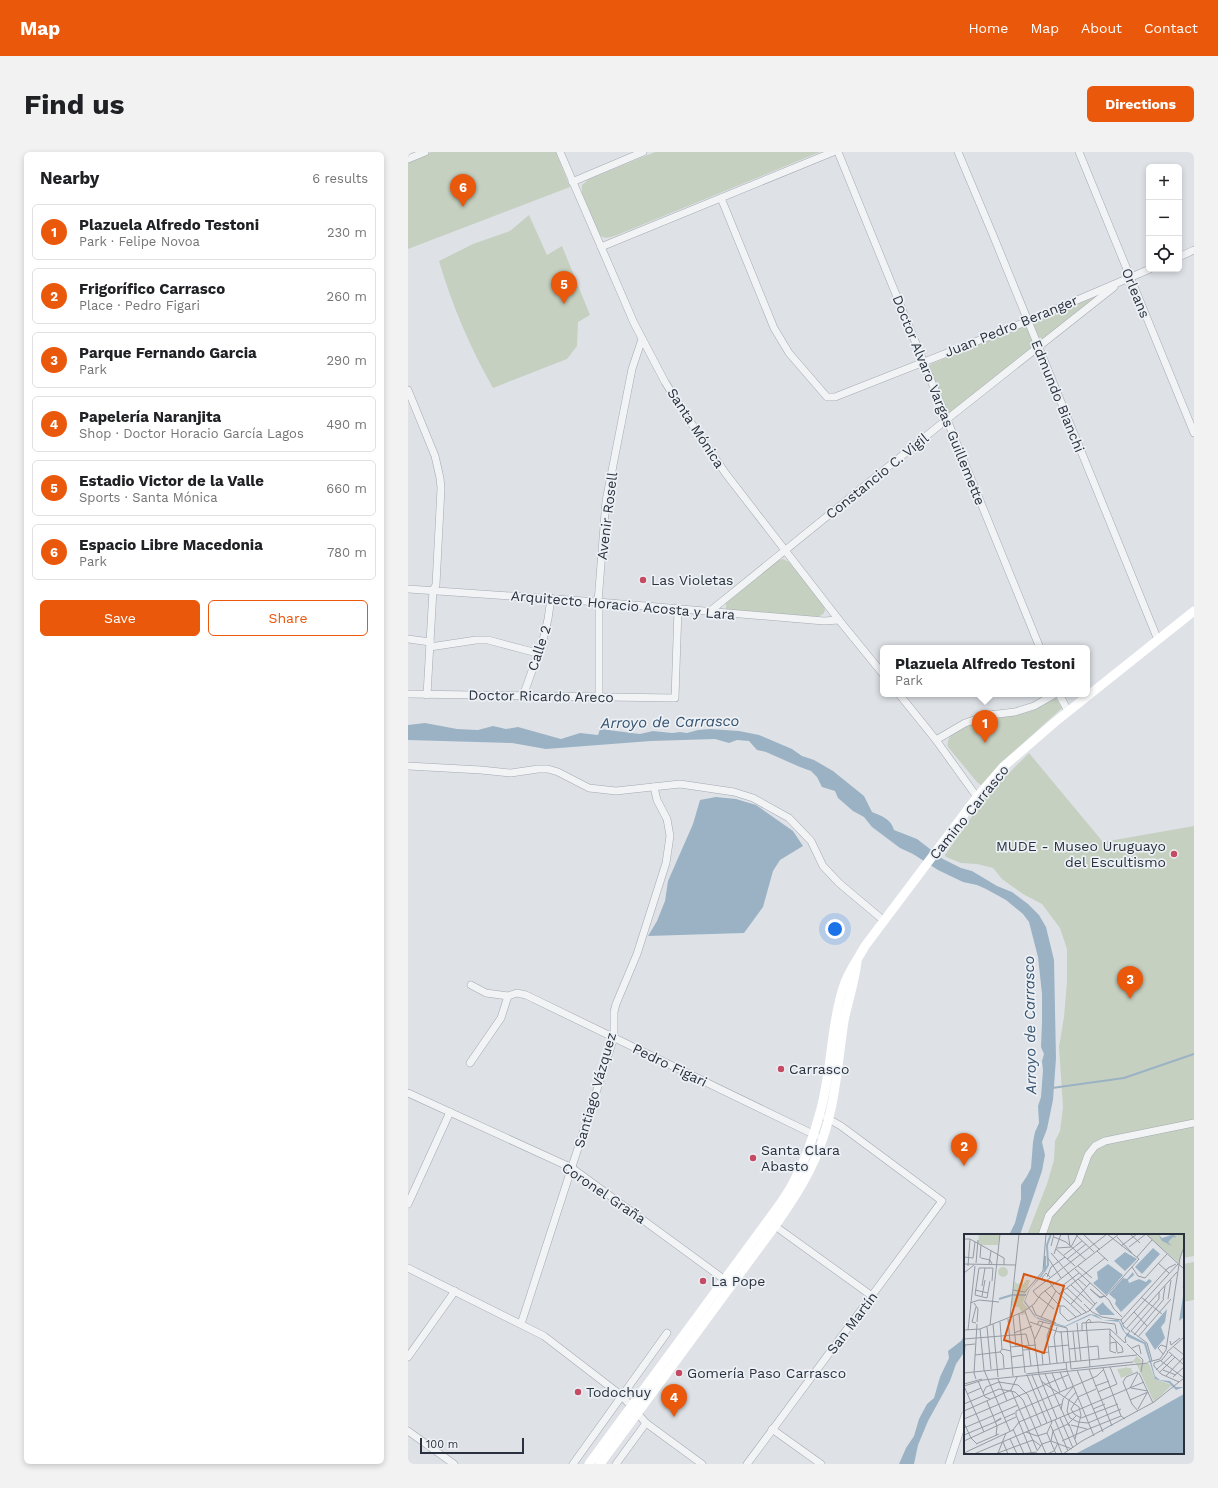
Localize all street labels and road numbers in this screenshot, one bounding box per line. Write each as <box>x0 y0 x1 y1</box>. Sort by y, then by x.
street label: Orleans <box>1119 266 1153 320</box>
street label: Juan Pedro Beranger <box>942 292 1080 360</box>
street label: Doctor Alvaro Vargas Guillemette <box>889 293 989 507</box>
street label: Edmundo Bianchi <box>1028 337 1088 455</box>
street label: Santa Mónica <box>664 385 728 471</box>
street label: Constancio C. Vigil <box>823 429 932 522</box>
street label: Avenir Rosell <box>594 471 620 561</box>
street label: Arquitecto Horacio Acosta y Lara <box>510 587 736 623</box>
street label: Calle 2 <box>524 623 554 673</box>
street label: Doctor Ricardo Areco <box>468 687 614 705</box>
street label: Camino Carrasco <box>926 762 1012 862</box>
street label: Santiago Vázquez <box>571 1030 619 1150</box>
street label: Pedro Figari <box>630 1040 710 1090</box>
street label: Coronel Graña <box>559 1159 649 1227</box>
street label: San Martín <box>823 1289 881 1357</box>

